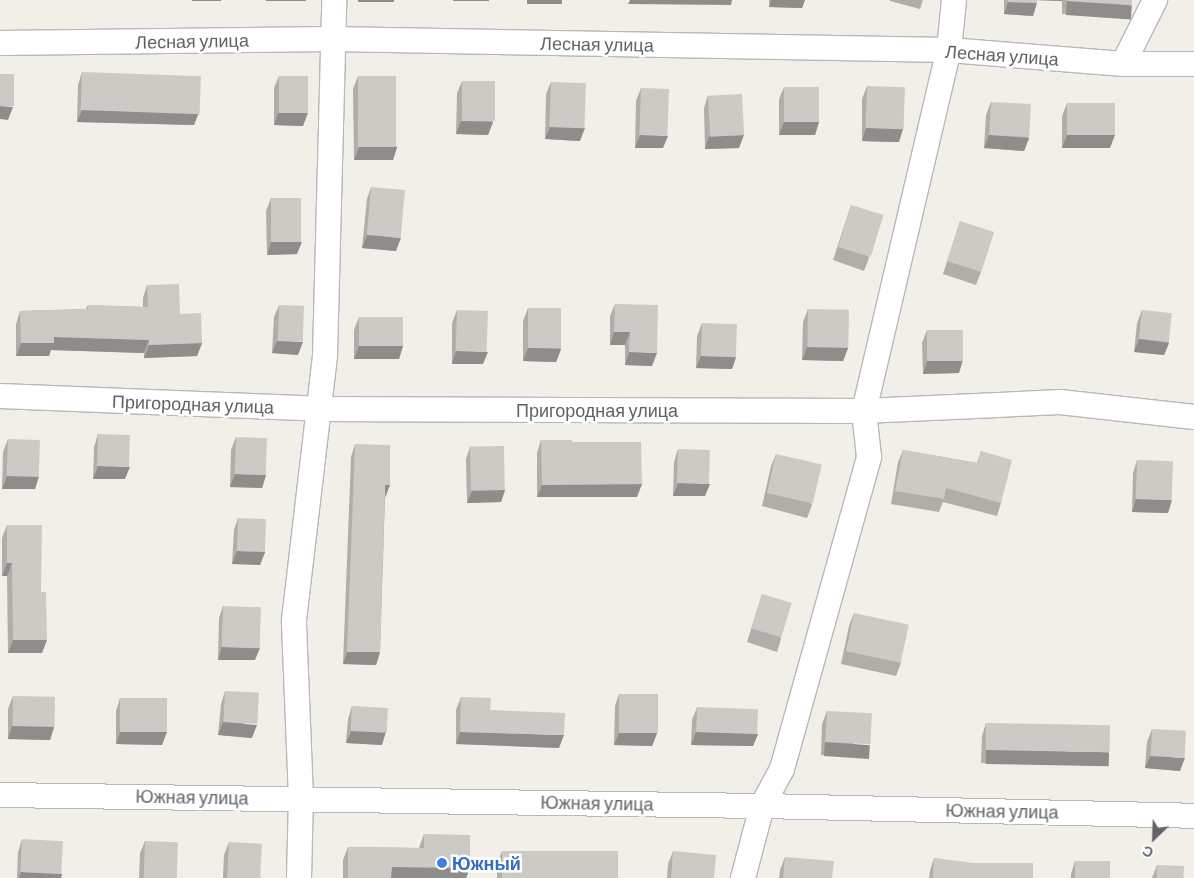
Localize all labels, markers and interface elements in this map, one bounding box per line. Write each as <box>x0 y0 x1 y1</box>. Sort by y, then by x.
street label: Лесная улица <box>135 29 249 53</box>
street label: Лесная улица <box>540 32 654 56</box>
street label: Лесная улица <box>945 40 1059 70</box>
street label: Пригородная улица <box>112 390 274 418</box>
street label: Пригородная улица <box>516 399 678 421</box>
street label: Южная улица <box>135 785 249 809</box>
street label: Южная улица <box>540 791 654 815</box>
street label: Южная улица <box>945 799 1059 823</box>
north arrow <box>1129 813 1179 863</box>
text: С <box>1140 842 1156 862</box>
place label: Южный <box>452 852 521 874</box>
marker: Южный <box>436 857 448 869</box>

